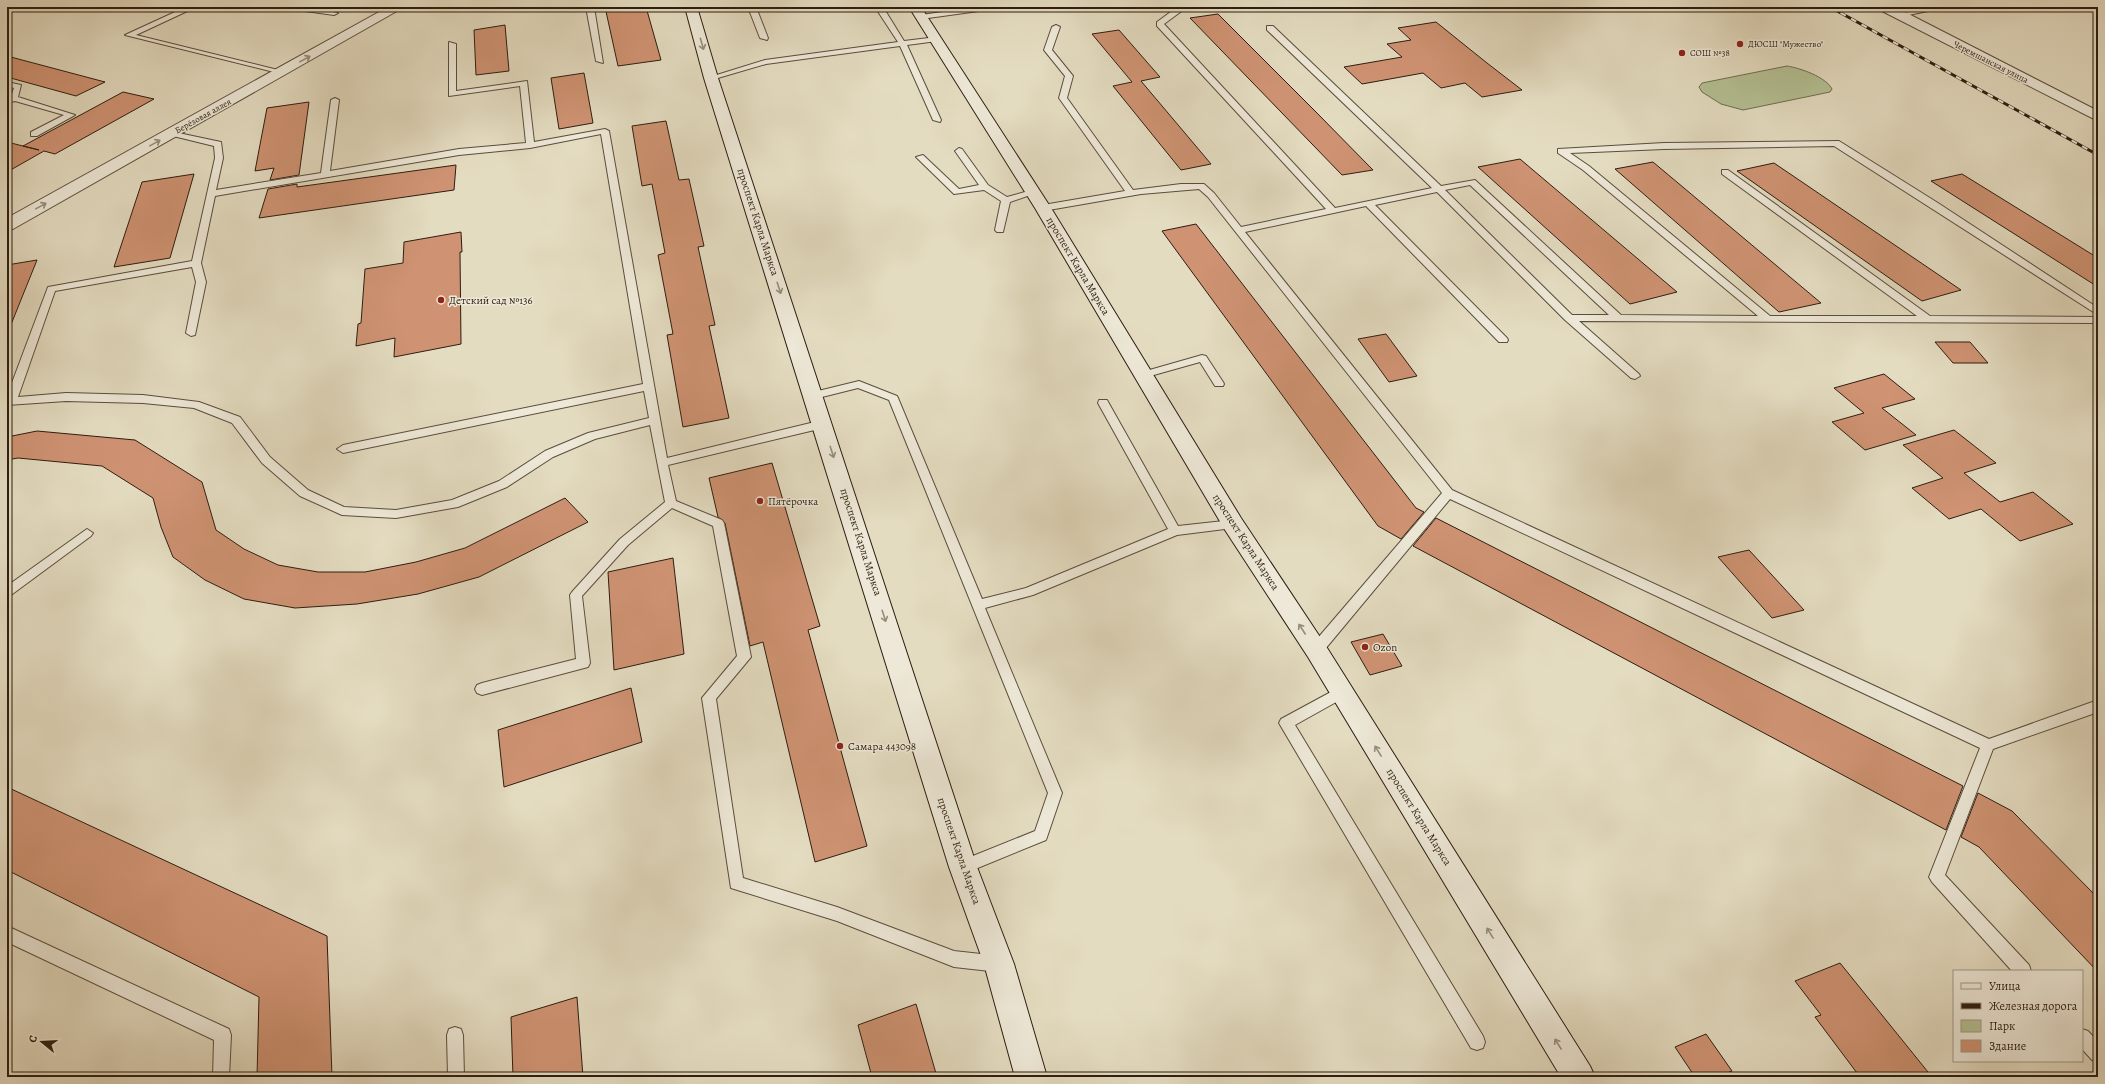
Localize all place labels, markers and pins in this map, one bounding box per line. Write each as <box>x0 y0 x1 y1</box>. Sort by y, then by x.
place label: ДЮСШ "Мужество" <box>1748 38 1824 50</box>
marker: ДЮСШ "Мужество" <box>1735 39 1745 49</box>
place label: СОШ №38 <box>1690 47 1730 59</box>
marker: СОШ №38 <box>1677 48 1687 58</box>
place label: Детский сад №136 <box>449 293 533 308</box>
marker: Детский сад №136 <box>436 295 446 305</box>
place label: Пятёрочка <box>768 494 819 509</box>
marker: Пятёрочка <box>755 496 765 506</box>
place label: Ozon <box>1373 640 1397 655</box>
marker: Ozon <box>1360 642 1370 652</box>
place label: Самара 443098 <box>848 739 916 754</box>
marker: Самара 443098 <box>835 741 845 751</box>

